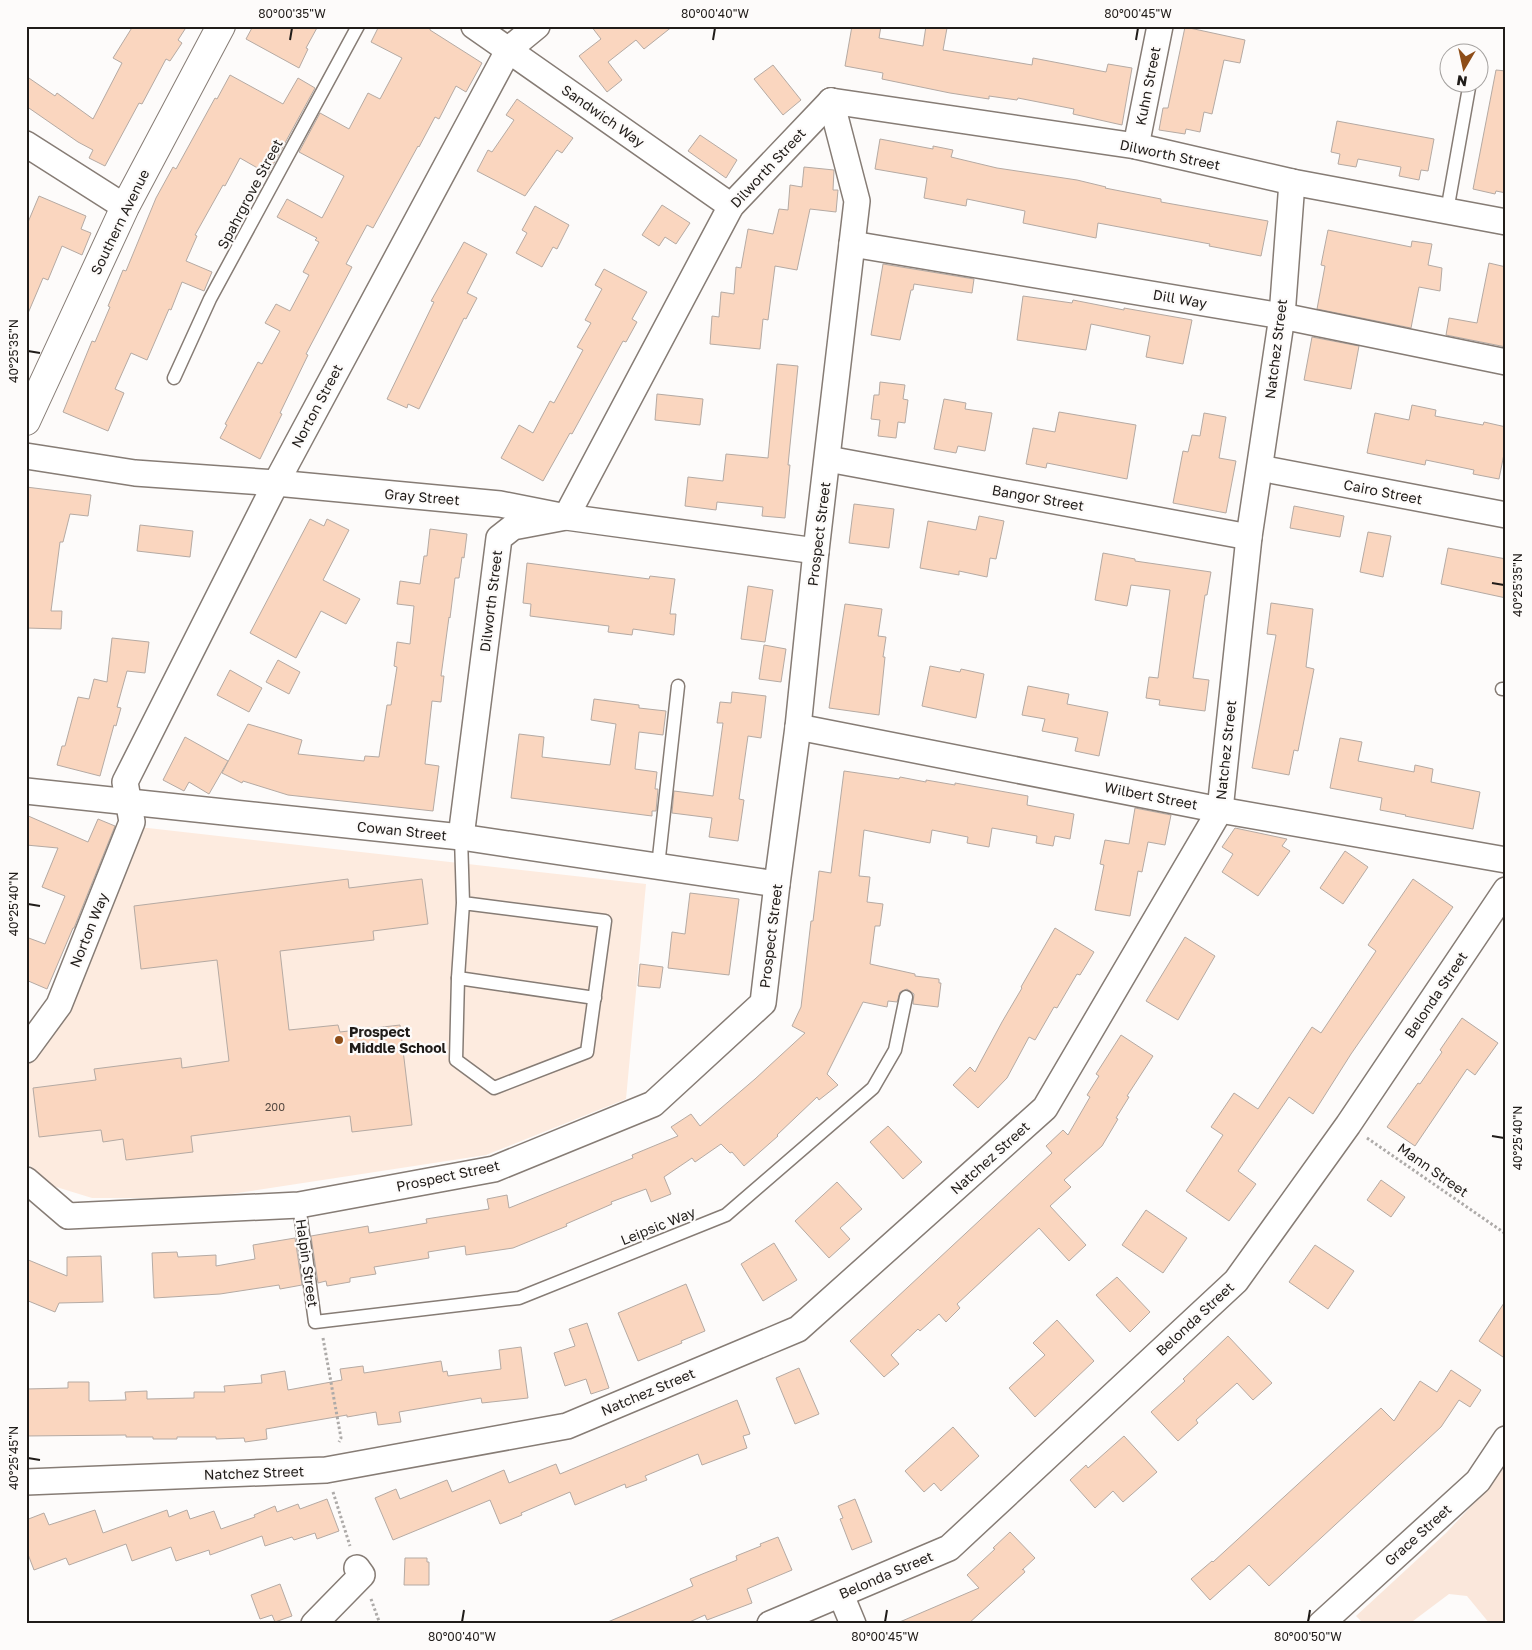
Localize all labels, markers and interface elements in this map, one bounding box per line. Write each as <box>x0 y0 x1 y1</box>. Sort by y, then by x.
text: 80°00'35"W <box>258 6 326 21</box>
text: 80°00'40"W <box>681 6 750 21</box>
text: 80°00'45"W <box>1104 6 1172 21</box>
north arrow <box>1440 42 1490 92</box>
street label: Kuhn Street <box>1132 45 1163 127</box>
text: N <box>1455 72 1468 91</box>
street label: Sandwich Way <box>559 81 648 151</box>
street label: Dilworth Street <box>727 124 809 211</box>
street label: Spahrgrove Street <box>213 136 286 252</box>
street label: Dilworth Street <box>1118 136 1222 173</box>
street label: Southern Avenue <box>87 166 152 277</box>
street label: Dill Way <box>1152 285 1208 312</box>
street label: Natchez Street <box>1261 298 1290 400</box>
text: 40°25'35"N <box>6 319 21 383</box>
street label: Norton Street <box>287 361 346 451</box>
street label: Cairo Street <box>1342 476 1424 507</box>
street label: Prospect Street <box>804 481 833 587</box>
street label: Bangor Street <box>991 481 1086 514</box>
street label: Gray Street <box>384 485 460 508</box>
street label: Dilworth Street <box>476 549 505 653</box>
text: 40°25'35"N <box>1510 553 1525 617</box>
street label: Natchez Street <box>1212 699 1239 801</box>
street label: Wilbert Street <box>1103 778 1199 813</box>
street label: Cowan Street <box>356 817 448 844</box>
text: 40°25'40"N <box>6 872 21 936</box>
street label: Prospect Street <box>756 883 785 989</box>
street label: Norton Way <box>66 890 111 970</box>
street label: Belonda Street <box>1400 948 1471 1041</box>
place label: Prospect Middle School <box>349 1023 447 1056</box>
marker: Prospect Middle School <box>333 1034 345 1046</box>
house number: 200 <box>265 1100 285 1113</box>
text: 40°25'40"N <box>1510 1106 1525 1170</box>
street label: Natchez Street <box>947 1118 1033 1198</box>
street label: Mann Street <box>1395 1139 1472 1200</box>
street label: Prospect Street <box>395 1156 501 1195</box>
street label: Leipsic Way <box>618 1203 698 1248</box>
street label: Halpin Street <box>293 1218 322 1308</box>
street label: Belonda Street <box>1152 1278 1237 1359</box>
street label: Natchez Street <box>598 1364 697 1419</box>
text: 40°25'45"N <box>6 1426 21 1490</box>
street label: Natchez Street <box>203 1462 304 1483</box>
street label: Grace Street <box>1381 1500 1454 1569</box>
street label: Belonda Street <box>836 1547 935 1602</box>
text: 80°00'40"W <box>428 1629 497 1644</box>
text: 80°00'45"W <box>851 1629 919 1644</box>
text: 80°00'50"W <box>1274 1629 1342 1644</box>

